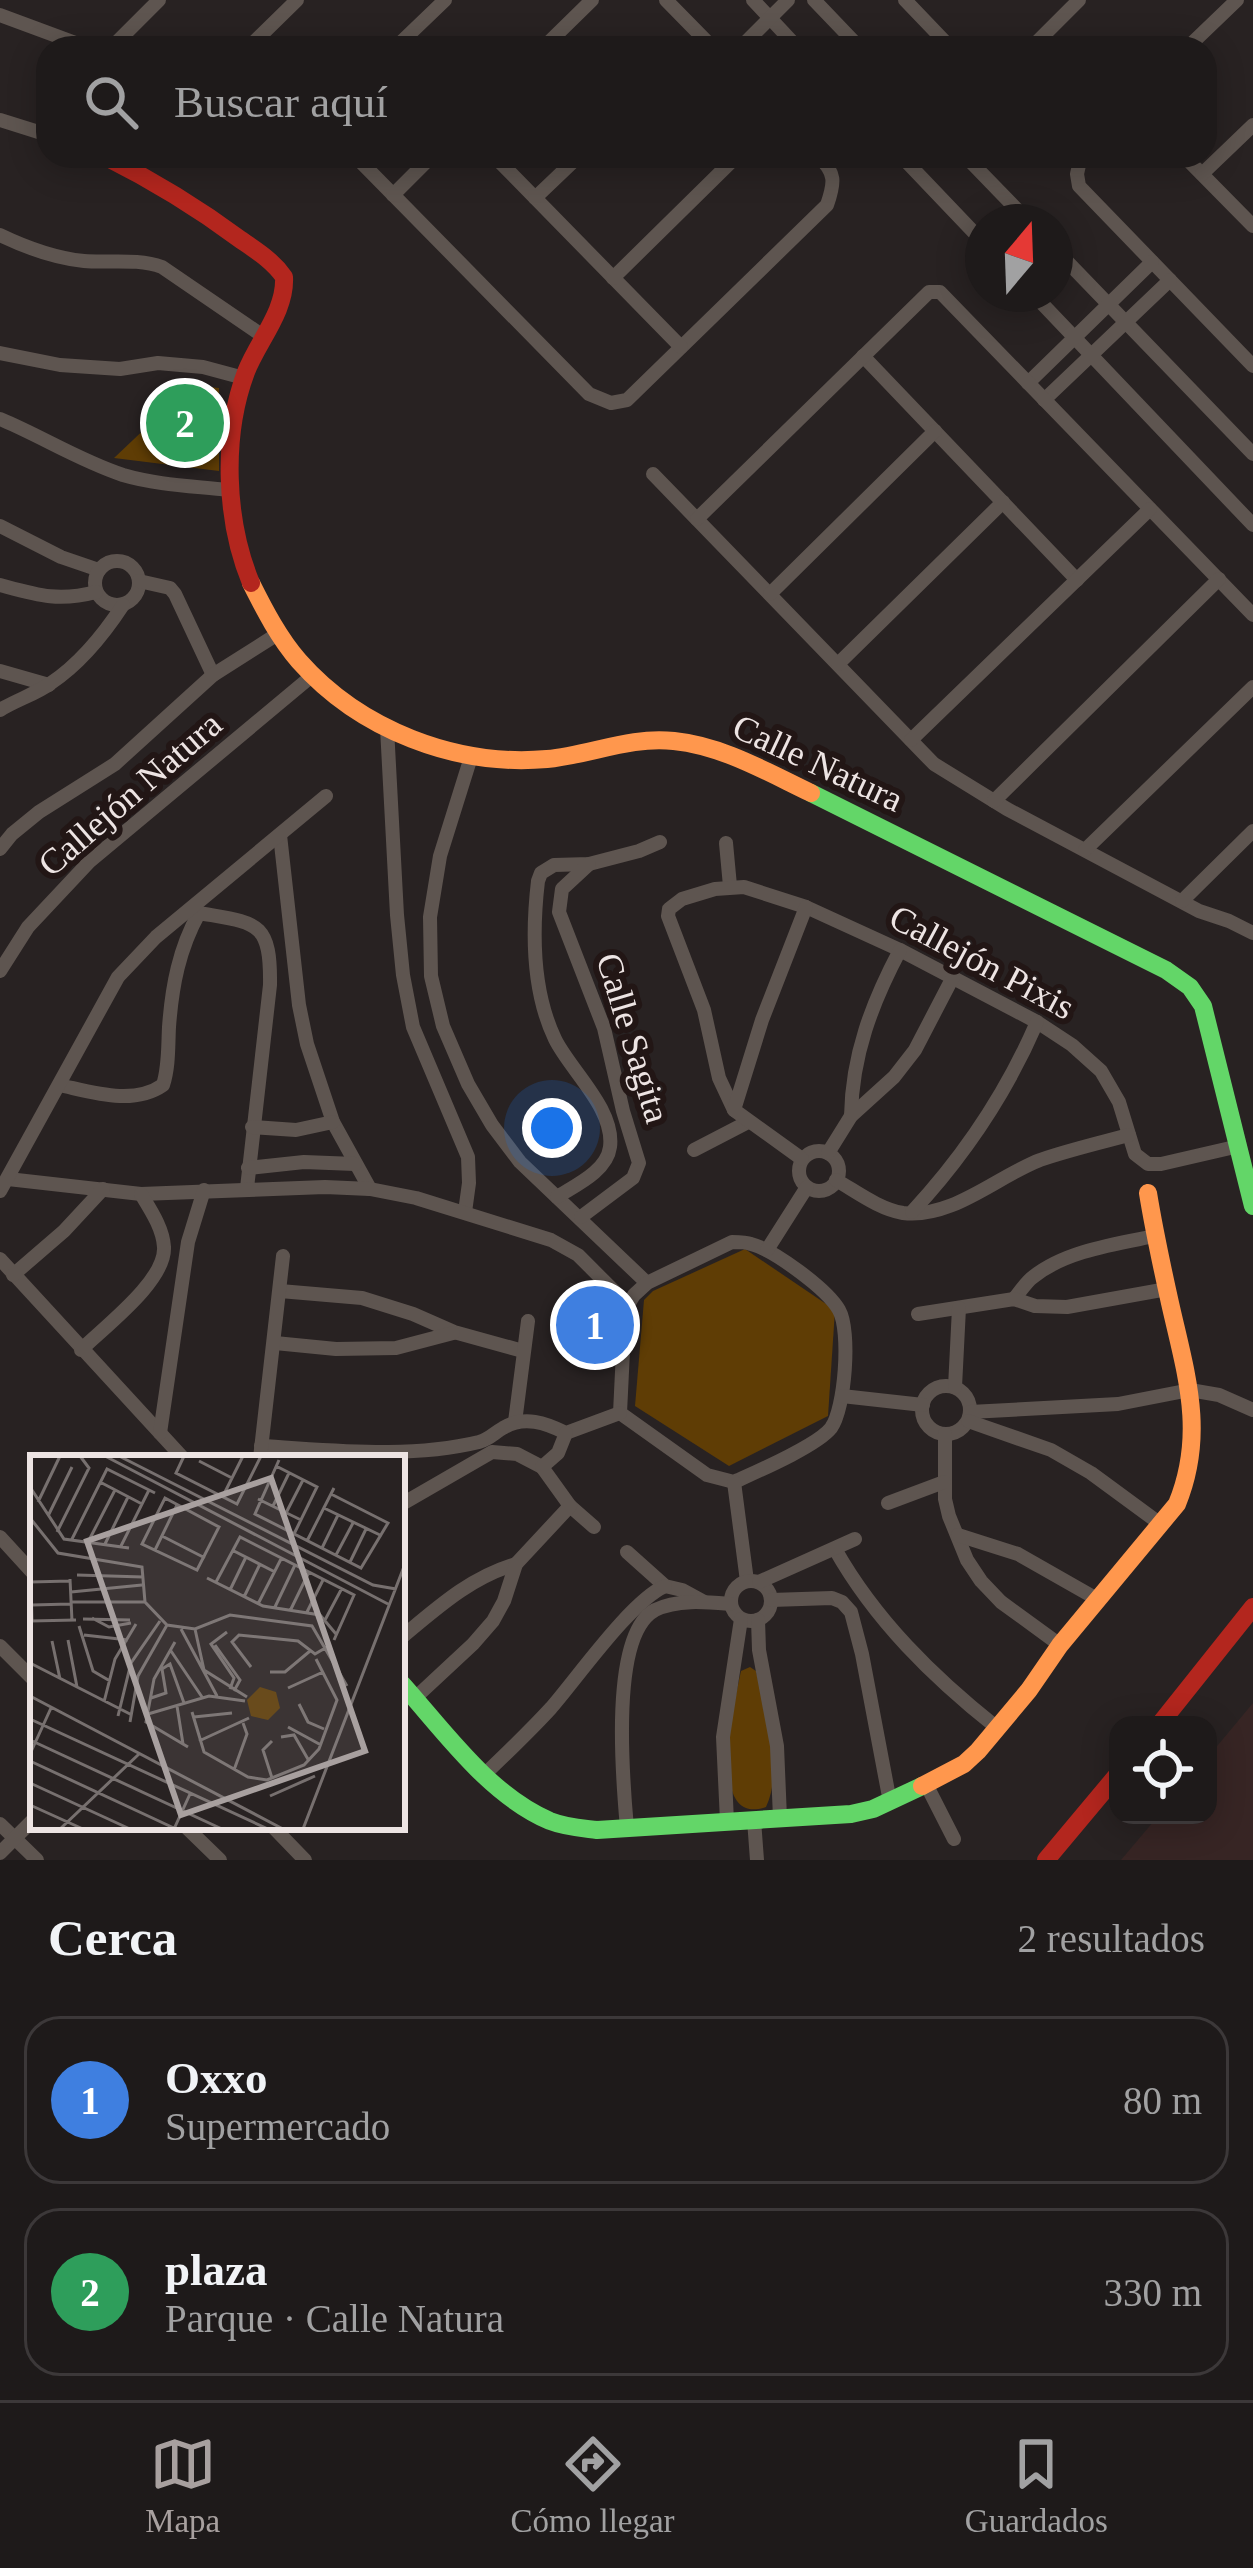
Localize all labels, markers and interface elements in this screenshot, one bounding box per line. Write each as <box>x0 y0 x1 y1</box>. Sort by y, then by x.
search box <box>36 36 1217 168</box>
icon: search <box>78 69 144 135</box>
text: Buscar aquí <box>174 77 388 127</box>
north arrow <box>965 204 1073 312</box>
pin: 2 <box>146 378 224 468</box>
street label: Callejón Natura <box>30 704 230 884</box>
street label: Calle Natura <box>727 706 909 820</box>
street label: Callejón Pixis <box>883 897 1081 1027</box>
street label: Calle Sagita <box>588 948 678 1128</box>
your location <box>522 1098 582 1158</box>
pin: 1 <box>556 1280 634 1370</box>
inset map <box>30 1455 405 1830</box>
map controls <box>1109 1716 1217 1824</box>
button: locate <box>1109 1716 1217 1824</box>
text: Cerca <box>48 1910 177 1966</box>
text: 2 resultados <box>1018 1917 1205 1960</box>
text: Oxxo <box>165 2053 268 2103</box>
text: 1 <box>80 2079 100 2122</box>
text: 80 m <box>1123 2079 1202 2122</box>
text: Supermercado <box>165 2105 390 2148</box>
text: plaza <box>165 2245 268 2295</box>
text: 2 <box>80 2271 100 2314</box>
text: 330 m <box>1103 2271 1202 2314</box>
text: Parque · Calle Natura <box>165 2297 504 2340</box>
tab: Mapa <box>145 2431 220 2540</box>
tab: Cómo llegar <box>511 2431 675 2540</box>
tab: Guardados <box>965 2431 1108 2540</box>

